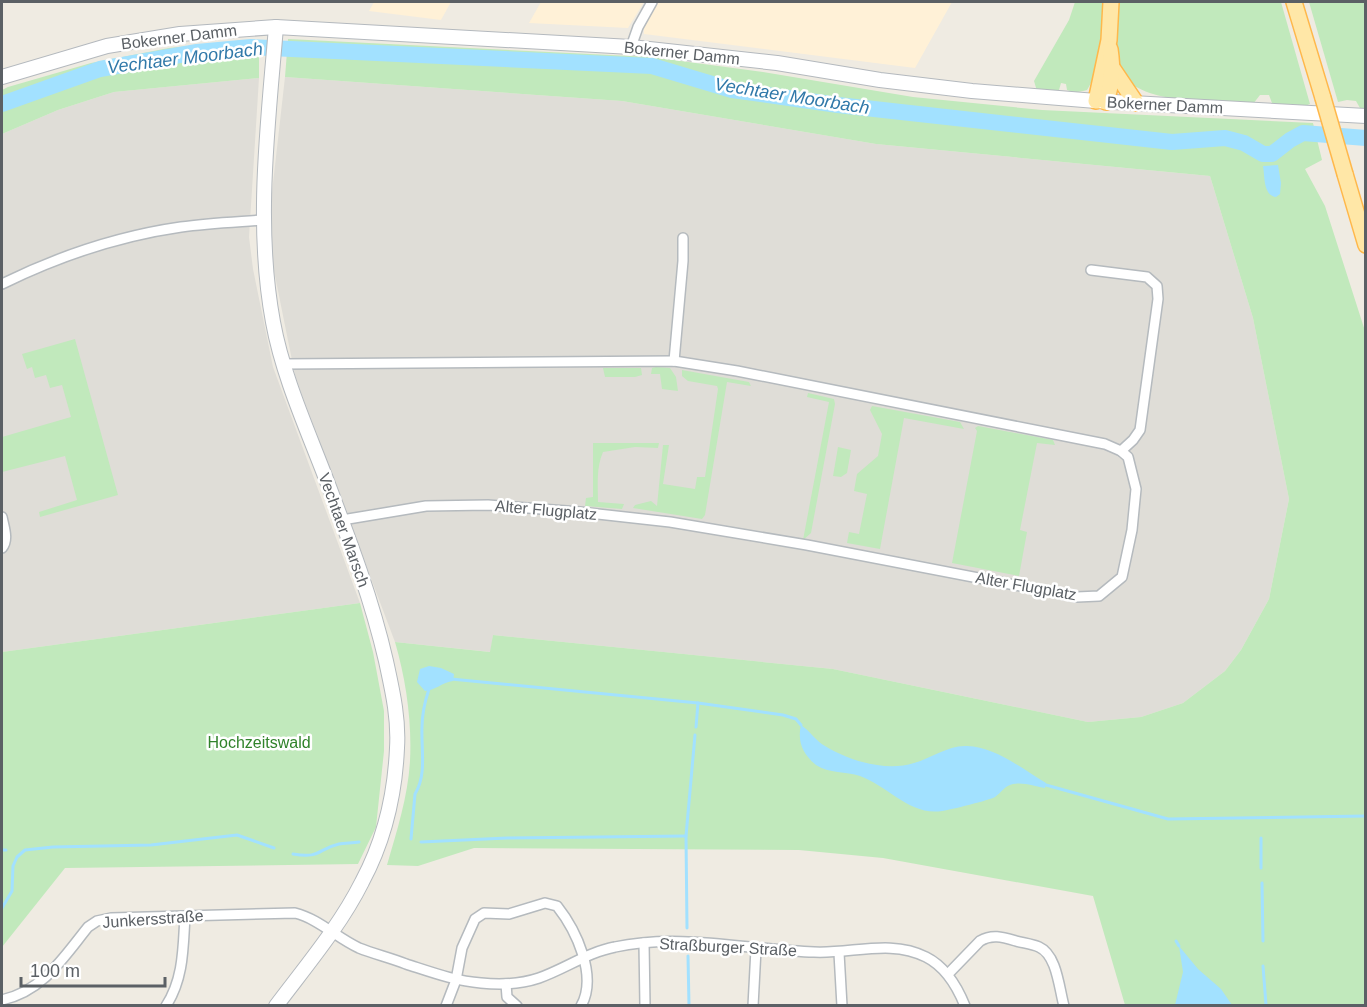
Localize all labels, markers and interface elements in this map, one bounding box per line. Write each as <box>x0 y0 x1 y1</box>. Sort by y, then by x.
street label: Bokerner Damm <box>120 21 238 53</box>
street label: Bokerner Damm <box>623 38 741 68</box>
water label: Vechtaer Moorbach <box>106 39 264 77</box>
water label: Vechtaer Moorbach <box>713 74 871 118</box>
street label: Bokerner Damm <box>1106 93 1224 117</box>
street label: Vechtaer Marsch <box>315 471 373 589</box>
street label: Alter Flugplatz <box>494 497 598 523</box>
street label: Alter Flugplatz <box>974 569 1078 603</box>
park label: Hochzeitswald <box>207 734 311 751</box>
street label: Junkersstraße <box>102 907 204 931</box>
street label: Straßburger Straße <box>659 935 797 959</box>
scale bar <box>21 950 165 988</box>
text: 100 m <box>30 961 80 981</box>

